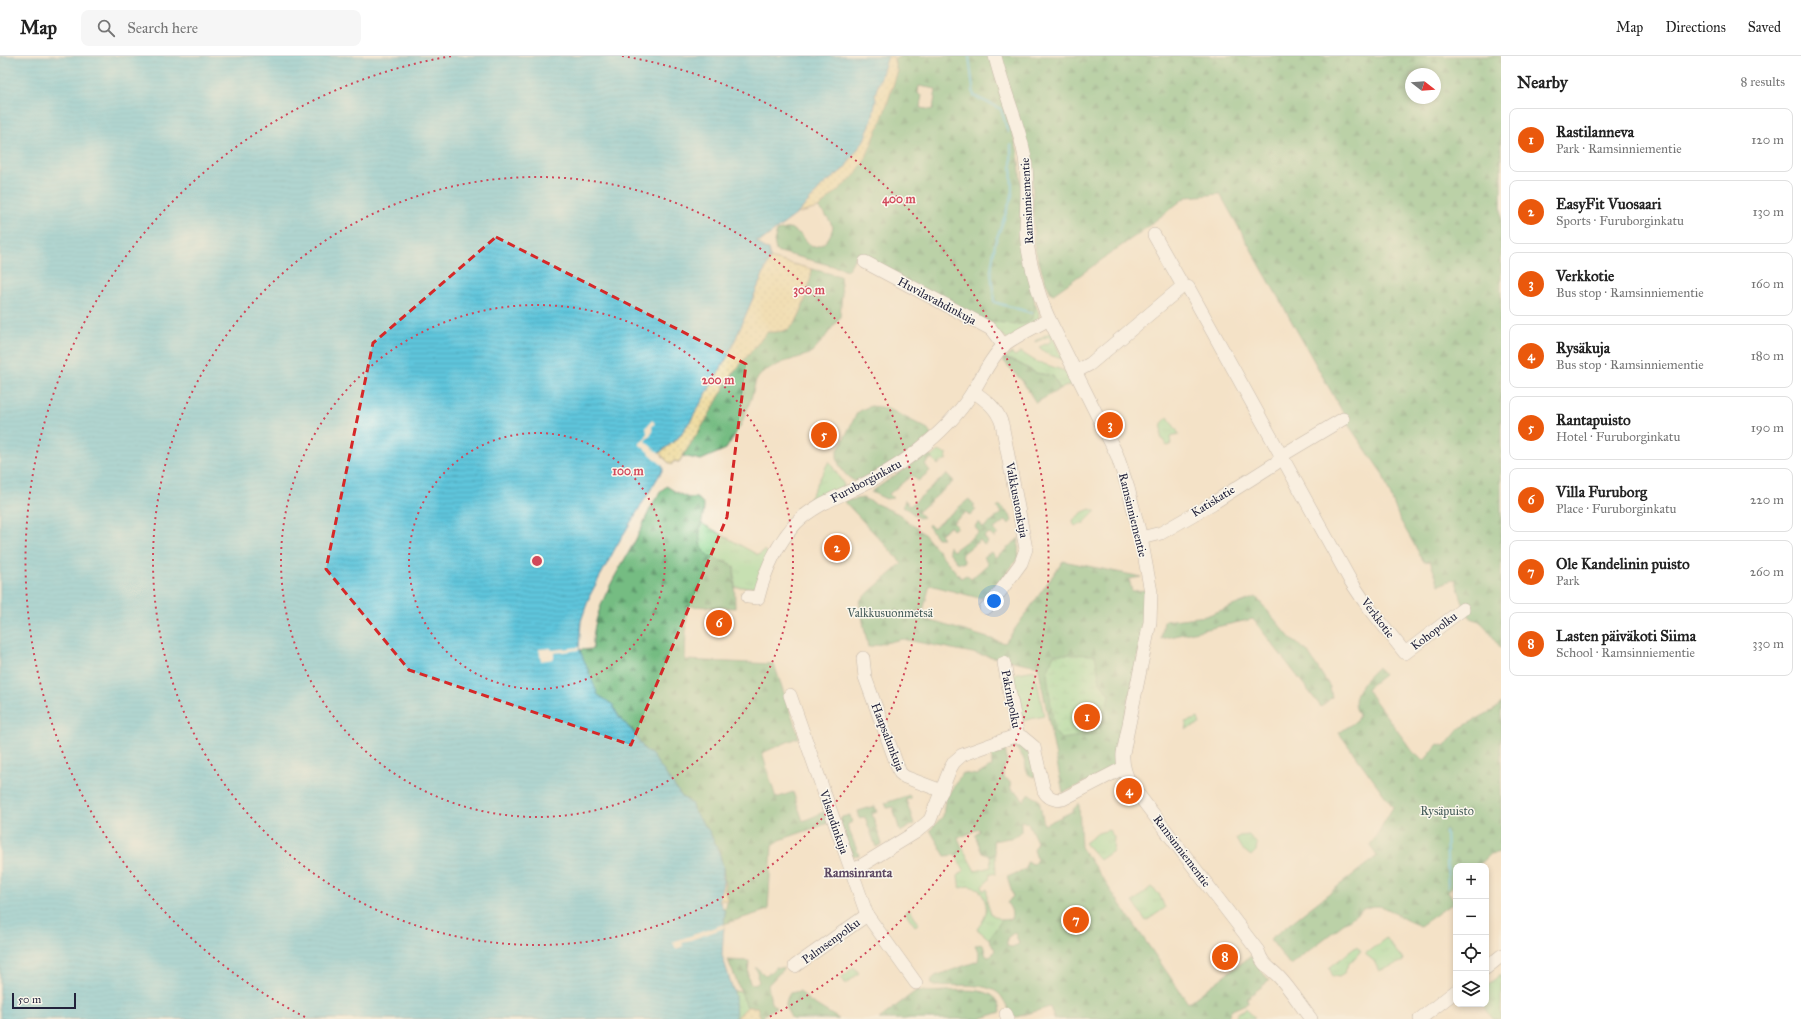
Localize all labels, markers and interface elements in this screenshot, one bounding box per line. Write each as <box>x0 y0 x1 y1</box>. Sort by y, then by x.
search box <box>81 10 361 46</box>
text: Map <box>20 16 57 39</box>
icon: search <box>95 17 117 39</box>
text: Search here <box>127 19 198 37</box>
text: Map <box>1616 19 1643 36</box>
text: Directions <box>1665 19 1726 36</box>
text: Saved <box>1748 19 1781 36</box>
north arrow <box>1405 68 1441 104</box>
text: Nearby <box>1517 72 1568 93</box>
text: 8 results <box>1741 74 1785 90</box>
text: Rastilanneva <box>1556 123 1634 141</box>
text: 1 <box>1528 132 1534 148</box>
text: 120 m <box>1751 132 1784 148</box>
text: Park · Ramsinniementie <box>1556 141 1682 157</box>
street label: Ramsinniementie <box>1018 157 1036 245</box>
text: 400 m <box>882 192 917 207</box>
text: EasyFit Vuosaari <box>1556 195 1661 213</box>
text: 2 <box>1528 204 1534 220</box>
text: 130 m <box>1752 204 1784 220</box>
text: Sports · Furuborginkatu <box>1556 213 1684 229</box>
text: Verkkotie <box>1556 267 1614 285</box>
street label: Huvilavahdinkuja <box>895 274 980 328</box>
text: 3 <box>1528 276 1534 292</box>
text: 160 m <box>1751 276 1784 292</box>
text: 300 m <box>793 283 826 298</box>
text: Bus stop · Ramsinniementie <box>1556 285 1704 301</box>
text: Rysäkuja <box>1556 339 1610 357</box>
text: 4 <box>1527 348 1535 364</box>
text: 180 m <box>1751 348 1784 364</box>
text: Bus stop · Ramsinniementie <box>1556 357 1704 373</box>
text: 200 m <box>702 373 735 387</box>
pin: 3 <box>1097 410 1123 440</box>
text: Rantapuisto <box>1556 411 1631 429</box>
pin: 5 <box>811 420 837 450</box>
text: 5 <box>1528 420 1534 436</box>
text: 190 m <box>1751 420 1784 436</box>
text: Hotel · Furuborginkatu <box>1556 429 1680 445</box>
street label: Furuborginkatu <box>828 456 905 506</box>
street label: Valkkusuonkuja <box>1003 460 1031 540</box>
text: 100 m <box>612 464 645 478</box>
street label: Ramsinniementie <box>1116 471 1150 559</box>
street label: Katiskatie <box>1189 482 1237 520</box>
text: Villa Furuborg <box>1556 483 1647 501</box>
text: 6 <box>1528 492 1534 508</box>
text: 220 m <box>1750 492 1784 508</box>
text: Place · Furuborginkatu <box>1556 501 1676 517</box>
pin: 2 <box>824 533 850 563</box>
centre of rings <box>530 554 544 568</box>
text: Ole Kandelinin puisto <box>1556 555 1690 573</box>
text: 7 <box>1528 564 1534 580</box>
text: 260 m <box>1750 564 1784 580</box>
text: Park <box>1556 573 1580 589</box>
your location <box>984 591 1004 611</box>
street label: Verkkotie <box>1358 594 1398 641</box>
park label: Valkkusuonmetsä <box>846 606 934 620</box>
pin: 6 <box>706 608 732 638</box>
street label: Kohopolku <box>1408 609 1460 653</box>
text: Lasten päiväkoti Siima <box>1556 627 1696 645</box>
text: 8 <box>1528 636 1534 652</box>
text: 330 m <box>1752 636 1784 652</box>
text: School · Ramsinniementie <box>1556 645 1695 661</box>
street label: Pakrinpolku <box>999 669 1024 730</box>
street label: Haapsalunkuja <box>869 701 908 774</box>
pin: 1 <box>1074 702 1100 732</box>
pin: 4 <box>1116 776 1142 806</box>
street label: Vilsandinkuja <box>816 787 852 857</box>
park label: Rysäpuisto <box>1420 804 1474 818</box>
street label: Ramsinniementie <box>1150 812 1214 890</box>
map controls <box>1453 863 1489 1007</box>
button: + <box>1453 863 1489 899</box>
district label: Ramsinranta <box>824 865 893 881</box>
button: − <box>1453 899 1489 935</box>
pin: 7 <box>1063 905 1089 935</box>
street label: Palmsenpolku <box>799 915 863 967</box>
button: locate <box>1453 935 1489 971</box>
pin: 8 <box>1212 942 1238 972</box>
button: layers <box>1453 971 1489 1007</box>
scale bar <box>12 991 76 1010</box>
text: 50 m <box>18 993 41 1006</box>

